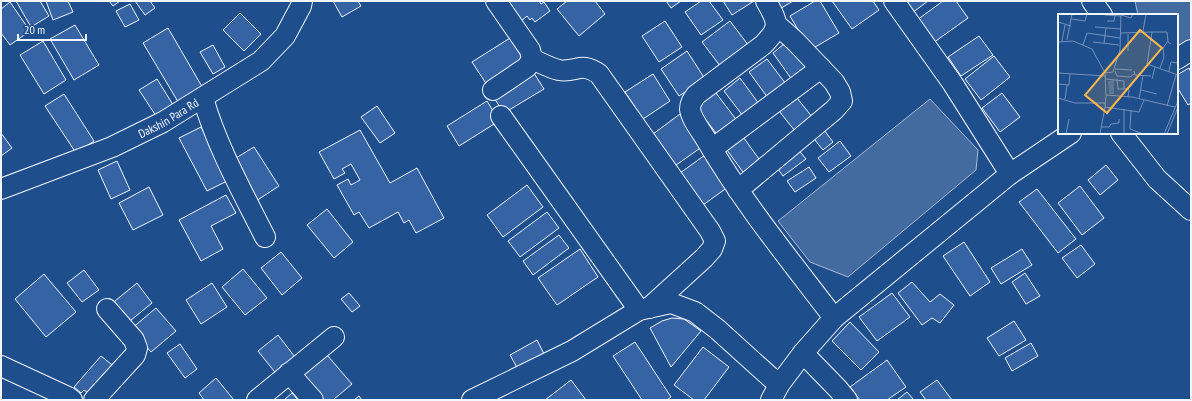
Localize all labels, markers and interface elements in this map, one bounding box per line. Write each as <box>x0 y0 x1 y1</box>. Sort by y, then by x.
inset map <box>1058 14 1178 134</box>
scale bar <box>18 16 86 42</box>
text: 20 m <box>24 22 45 37</box>
street label: Dakshin Para Rd <box>135 94 201 141</box>

